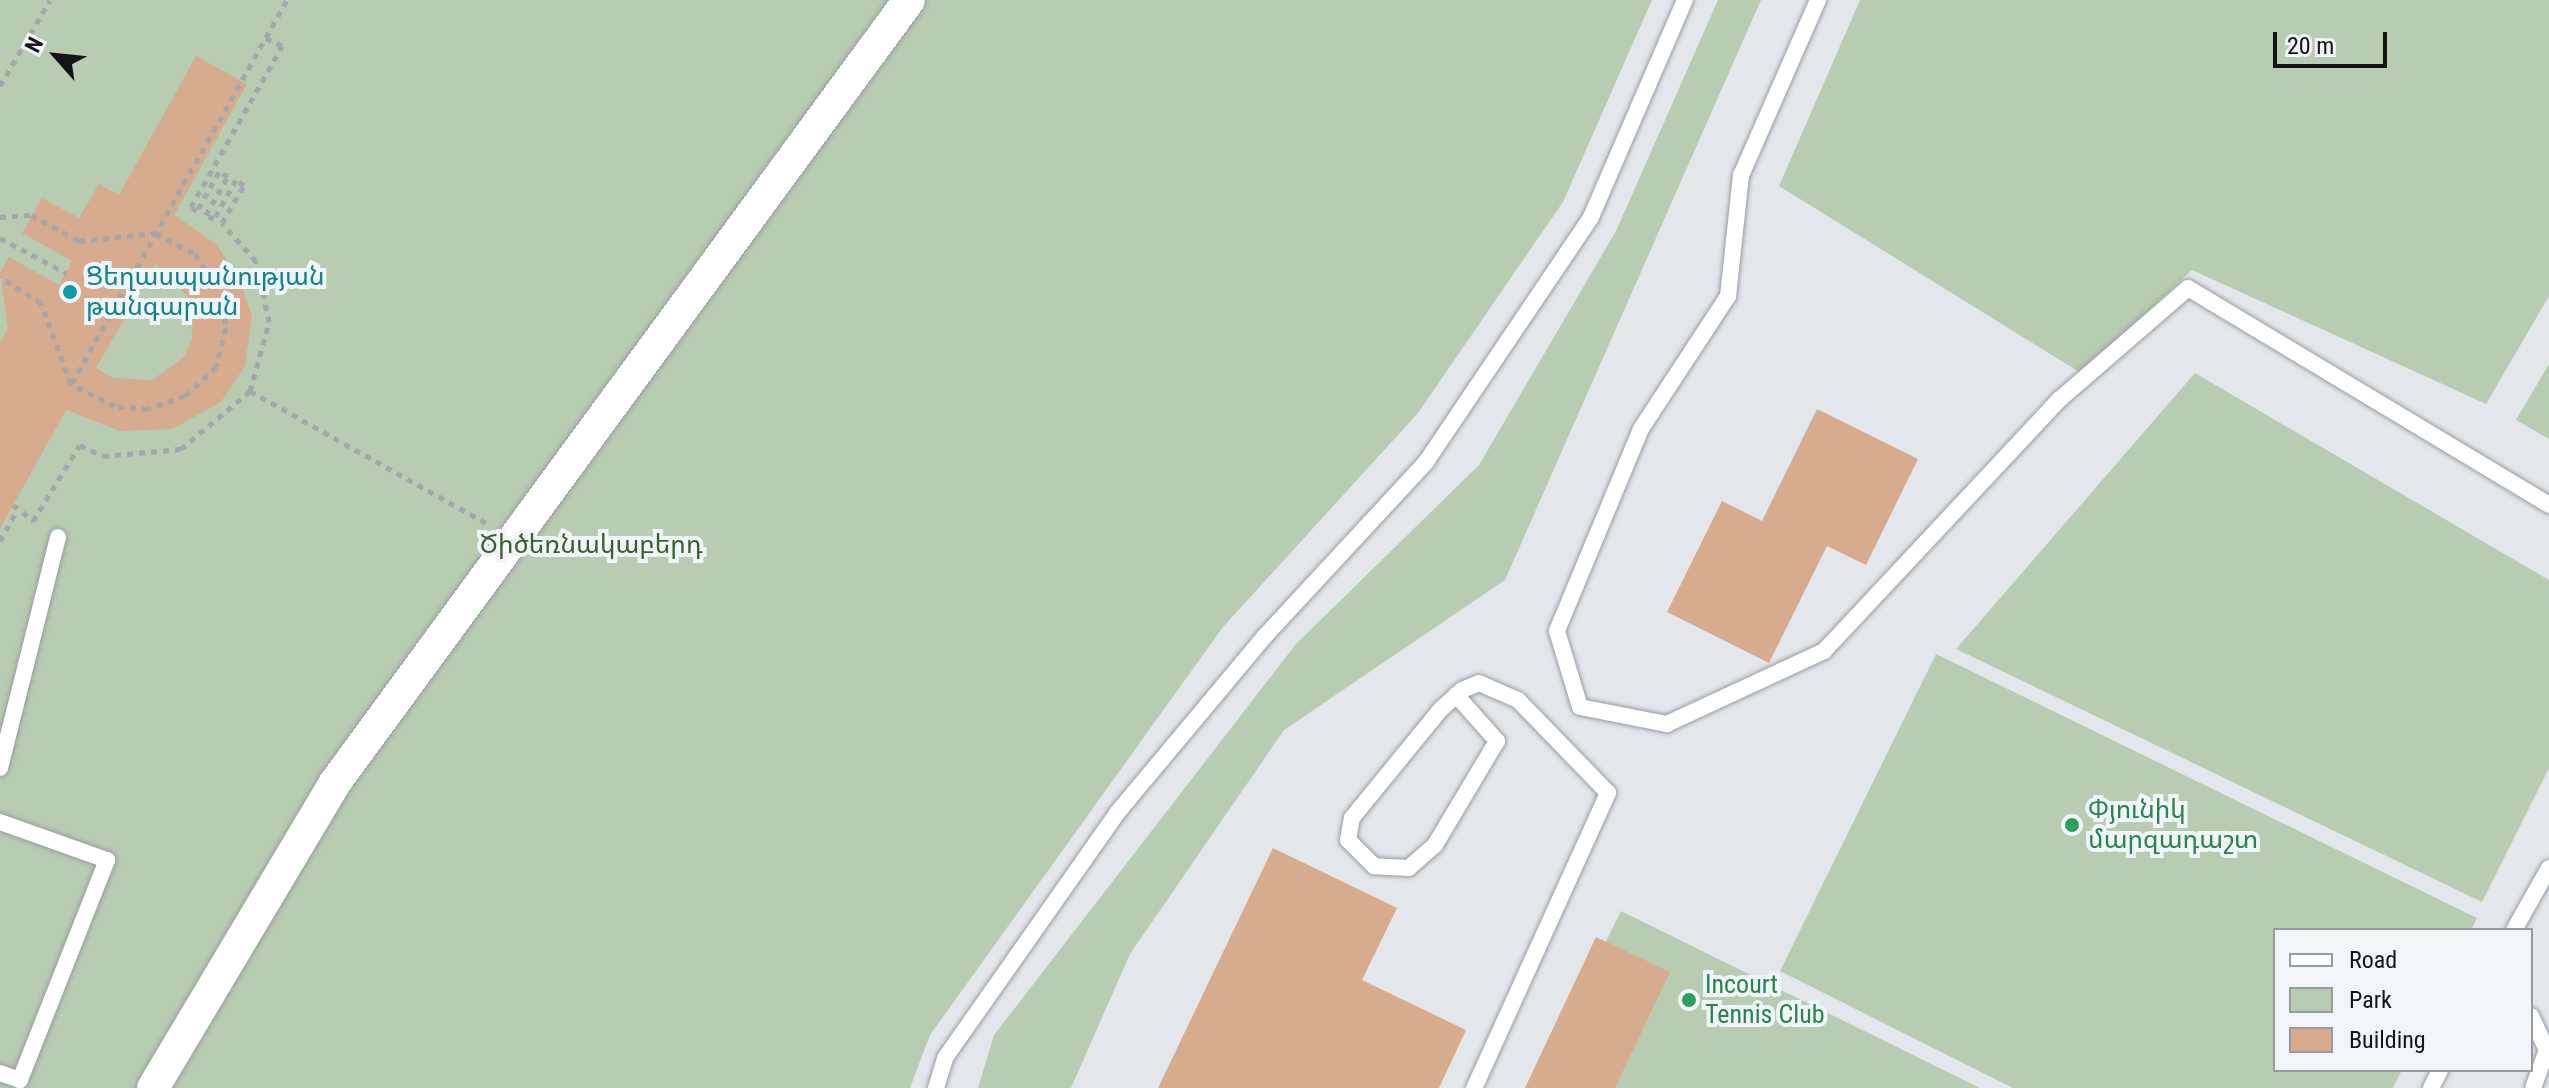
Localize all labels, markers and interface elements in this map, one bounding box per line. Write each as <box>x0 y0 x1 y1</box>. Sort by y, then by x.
north arrow <box>16 16 96 96</box>
scale bar <box>2277 16 2391 66</box>
text: 20 m <box>2287 32 2334 60</box>
text: N <box>20 33 48 57</box>
place label: Ցեղասպանության թանգարան <box>86 261 325 322</box>
marker: Ցեղասպանության թանգարան <box>61 283 79 301</box>
park label: Ծիծեռնակաբերդ <box>479 529 703 561</box>
place label: Փյունիկ մարզադաշտ <box>2088 794 2258 856</box>
marker: Փյունիկ մարզադաշտ <box>2063 816 2081 834</box>
legend <box>2273 928 2533 1072</box>
text: Road <box>2349 946 2397 974</box>
place label: Incourt Tennis Club <box>1705 969 1825 1030</box>
text: Park <box>2349 986 2392 1014</box>
marker: Incourt Tennis Club <box>1680 991 1698 1009</box>
text: Building <box>2349 1026 2426 1054</box>

